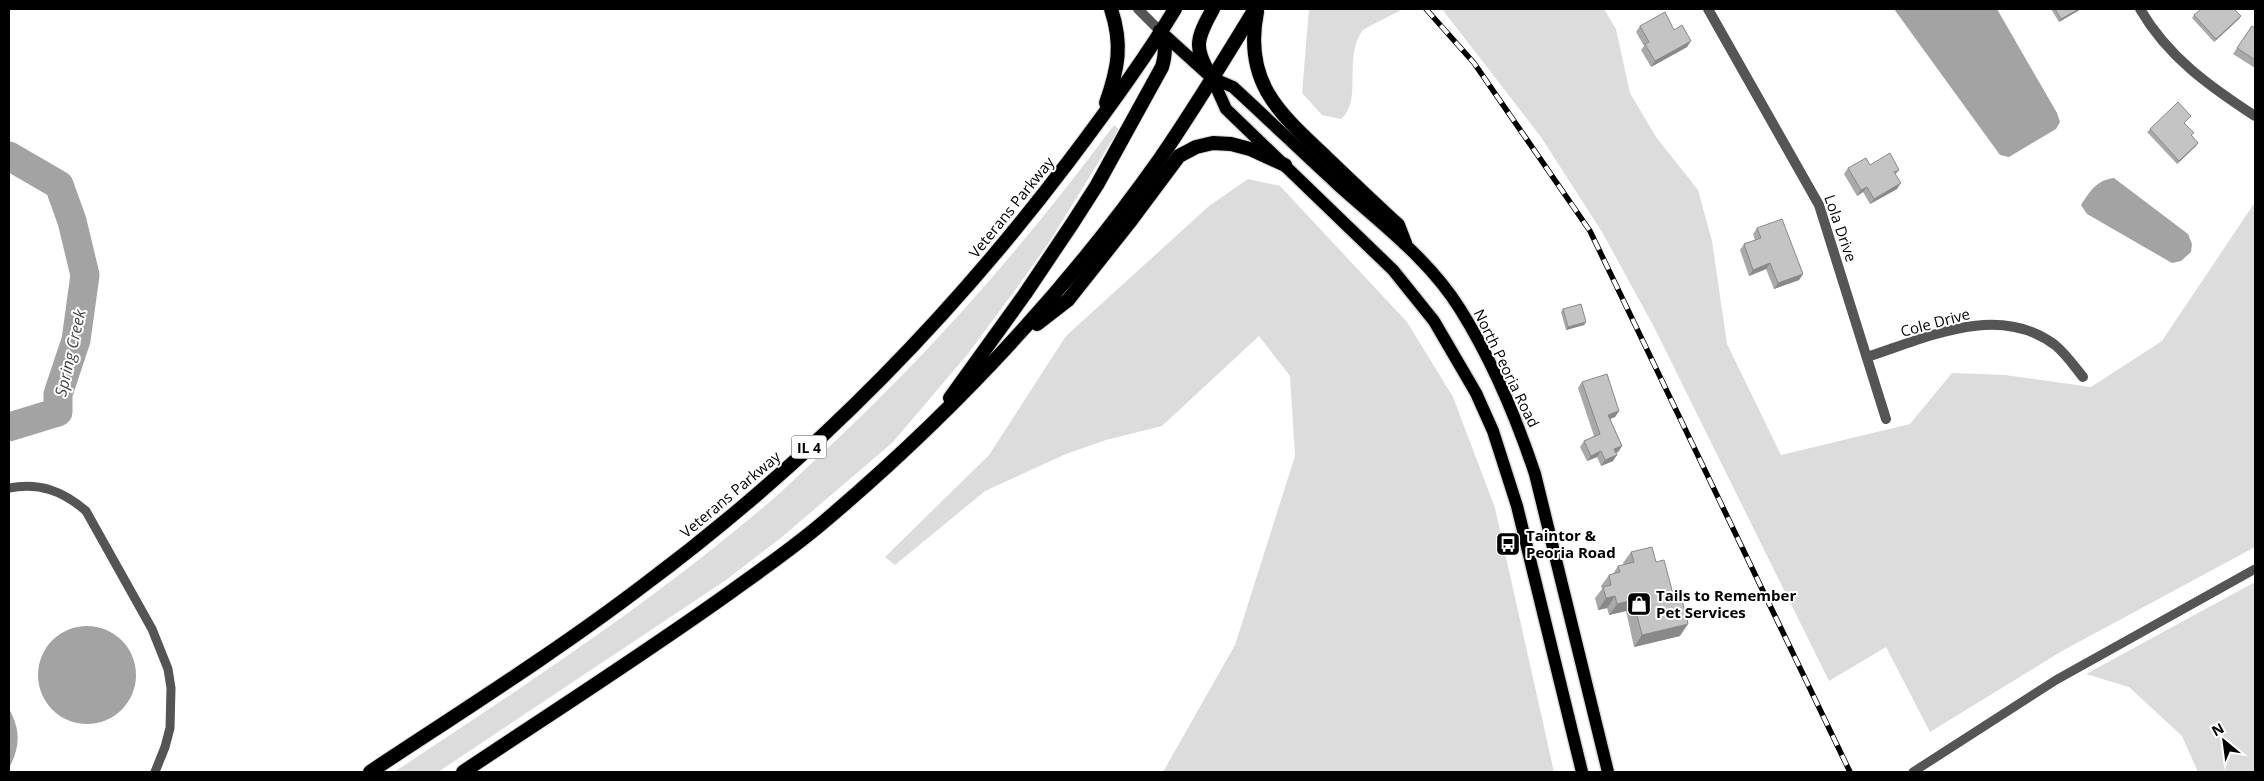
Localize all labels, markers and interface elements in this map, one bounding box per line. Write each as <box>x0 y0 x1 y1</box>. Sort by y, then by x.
street label: Veterans Parkway <box>964 152 1058 262</box>
street label: Lola Drive <box>1820 192 1862 264</box>
street label: Cole Drive <box>1898 303 1972 341</box>
water label: Spring Creek <box>49 306 91 399</box>
street label: North Peoria Road <box>1470 306 1544 430</box>
road number: IL 4 <box>792 436 826 458</box>
street label: Veterans Parkway <box>676 446 785 542</box>
place label: Taintor & Peoria Road <box>1526 525 1616 562</box>
bus stop icon: Taintor & Peoria Road <box>1495 531 1521 557</box>
place label: Tails to Remember Pet Services <box>1656 585 1796 622</box>
shop icon: Tails to Remember Pet Services <box>1626 591 1652 617</box>
north arrow <box>2199 716 2249 766</box>
text: N <box>2208 718 2227 740</box>

